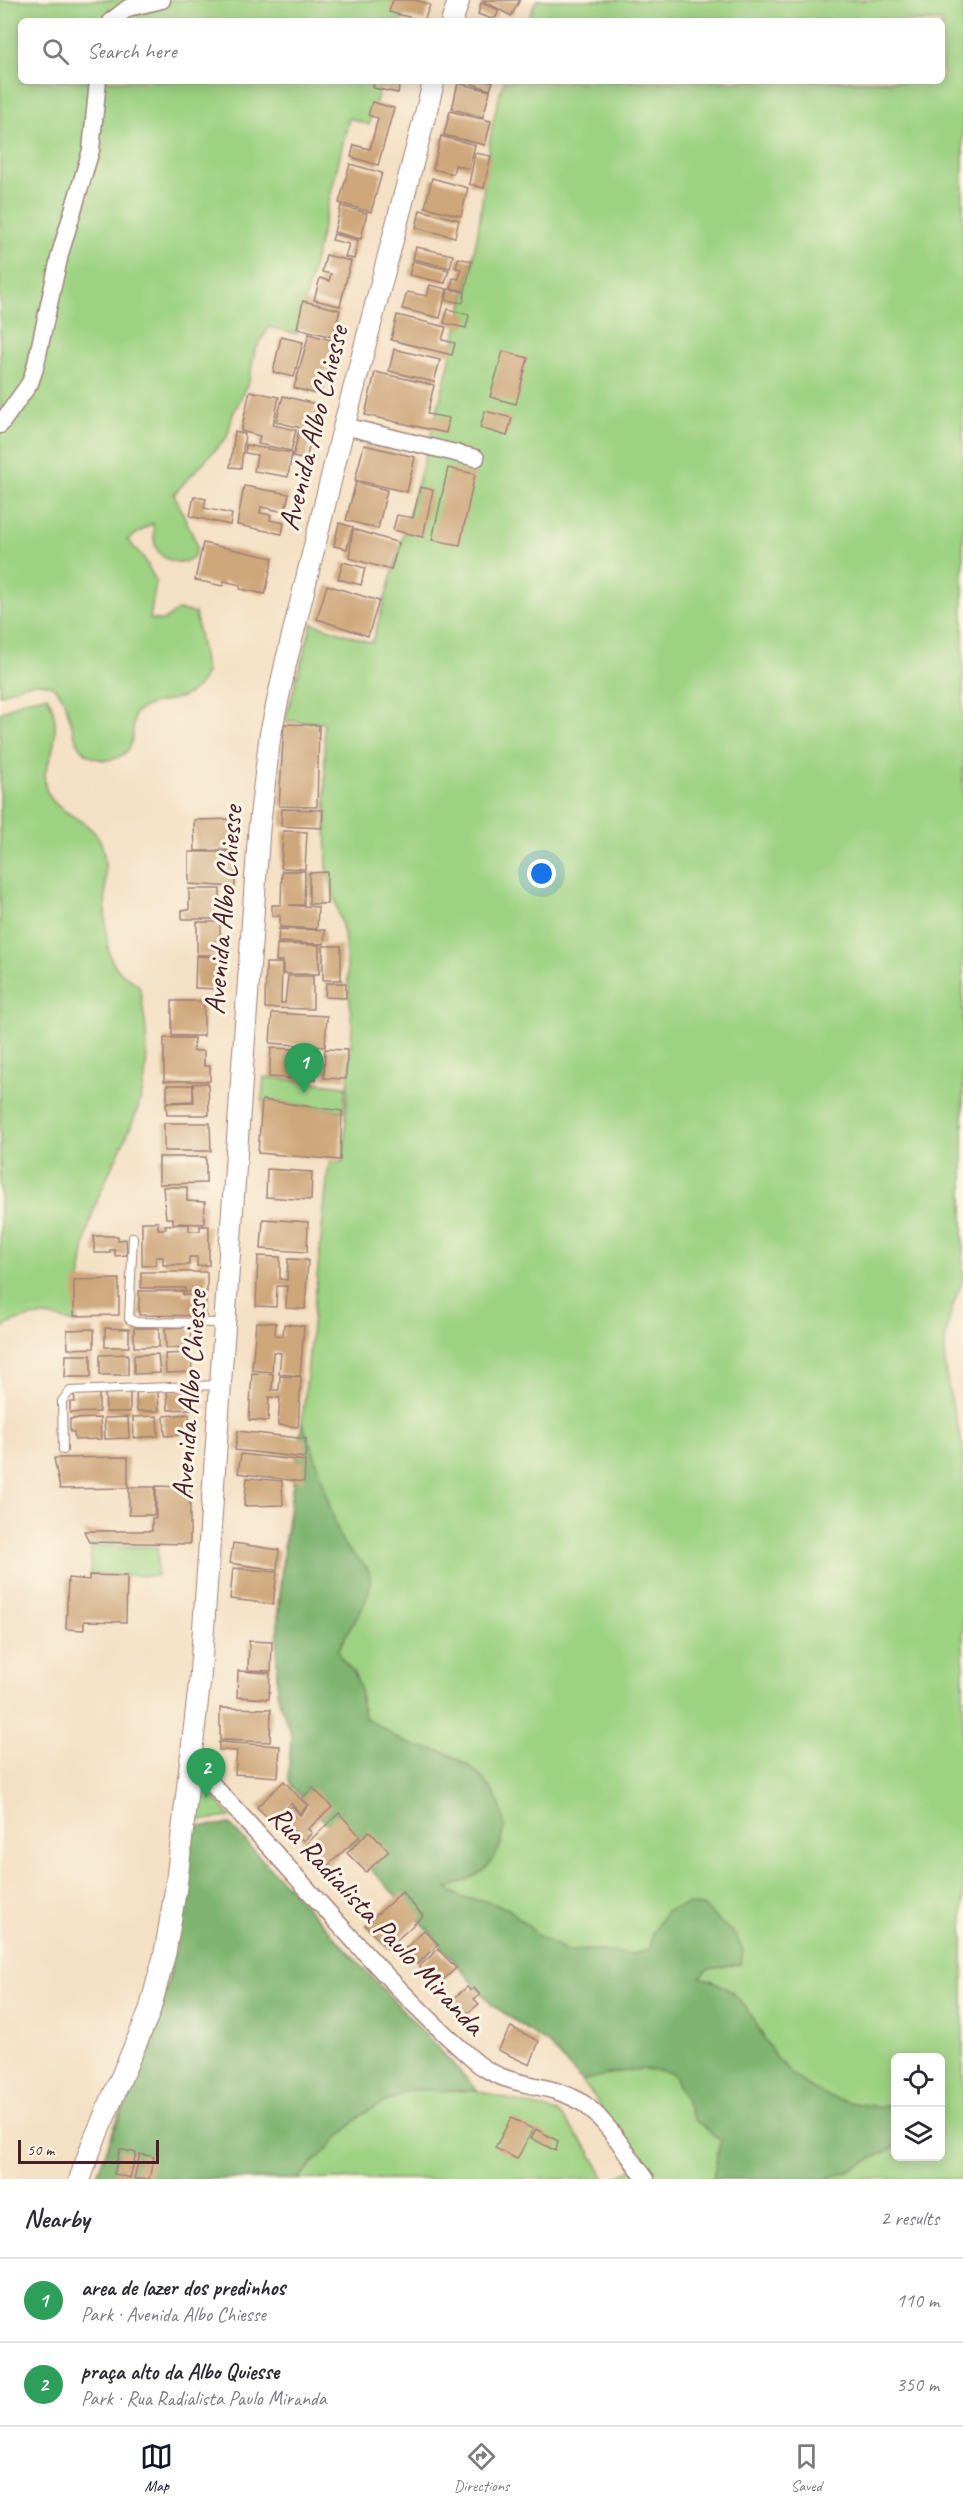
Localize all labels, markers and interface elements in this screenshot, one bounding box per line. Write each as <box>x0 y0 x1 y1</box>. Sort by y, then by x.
search box <box>18 18 945 84</box>
icon: search <box>39 35 72 68</box>
text: Search here <box>87 37 177 65</box>
street label: Avenida Albo Chiesse <box>269 320 357 534</box>
street label: Avenida Albo Chiesse <box>195 802 251 1016</box>
your location <box>527 859 556 888</box>
pin: 1 <box>284 1044 324 1093</box>
street label: Avenida Albo Chiesse <box>163 1287 215 1501</box>
pin: 2 <box>186 1748 226 1798</box>
street label: Rua Radialista Paulo Miranda <box>261 1797 495 2044</box>
map controls <box>891 2053 945 2161</box>
button: locate <box>891 2053 945 2107</box>
button: layers <box>891 2107 945 2161</box>
scale bar <box>18 2137 159 2164</box>
text: 50 m <box>27 2140 54 2160</box>
text: Nearby <box>24 2202 89 2235</box>
text: 2 results <box>880 2206 939 2231</box>
text: area de lazer dos predinhos <box>81 2274 285 2302</box>
text: 1 <box>39 2288 48 2313</box>
text: 110 m <box>896 2288 939 2313</box>
text: Park · Avenida Albo Chiesse <box>81 2302 266 2327</box>
text: praça alto da Albo Quiesse <box>81 2358 279 2386</box>
text: 2 <box>39 2372 48 2397</box>
text: 350 m <box>896 2372 939 2397</box>
text: Park · Rua Radialista Paulo Miranda <box>81 2386 327 2411</box>
tab: Map <box>140 2440 173 2496</box>
tab: Directions <box>454 2440 509 2496</box>
tab: Saved <box>790 2440 823 2496</box>

